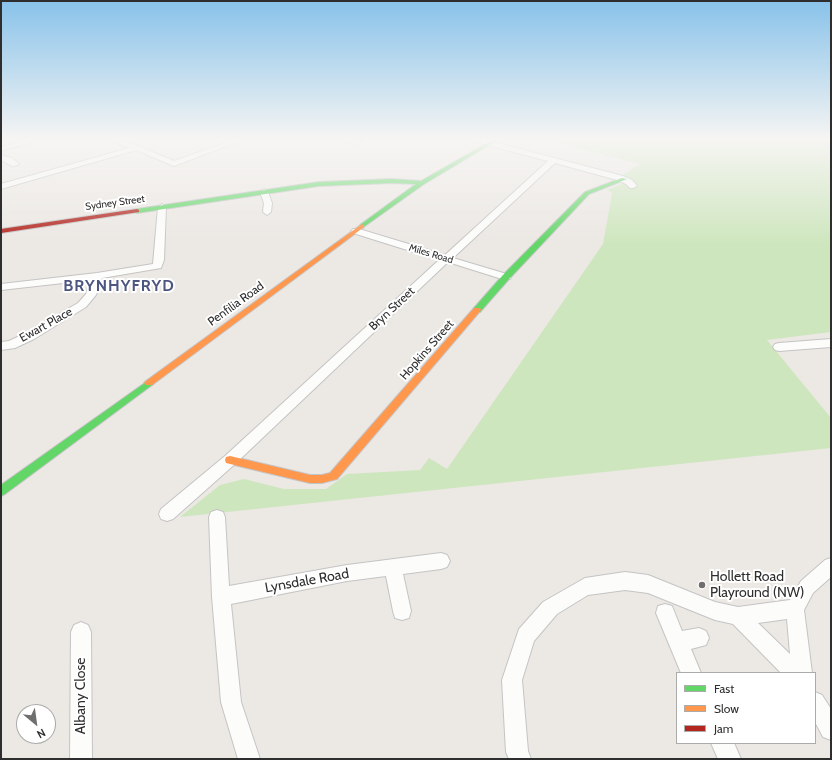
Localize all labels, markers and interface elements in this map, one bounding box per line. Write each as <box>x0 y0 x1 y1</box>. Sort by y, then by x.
street label: Sydney Street <box>85 193 145 213</box>
street label: Miles Road <box>407 242 455 266</box>
district label: BRYNHYFRYD <box>63 276 175 296</box>
street label: Penfilia Road <box>205 279 267 329</box>
street label: Bryn Street <box>366 284 418 334</box>
street label: Ewart Place <box>17 305 75 345</box>
street label: Hopkins Street <box>397 317 457 383</box>
street label: Lynsdale Road <box>264 565 350 597</box>
place label: Hollett Road Playround (NW) <box>710 569 804 602</box>
marker: Hollett Road Playround (NW) <box>697 580 707 590</box>
street label: Albany Close <box>73 658 89 734</box>
legend <box>676 672 816 744</box>
text: Fast <box>714 681 734 696</box>
text: Slow <box>714 701 739 716</box>
north arrow <box>16 704 56 744</box>
text: Jam <box>714 721 733 736</box>
text: N <box>35 726 48 742</box>

